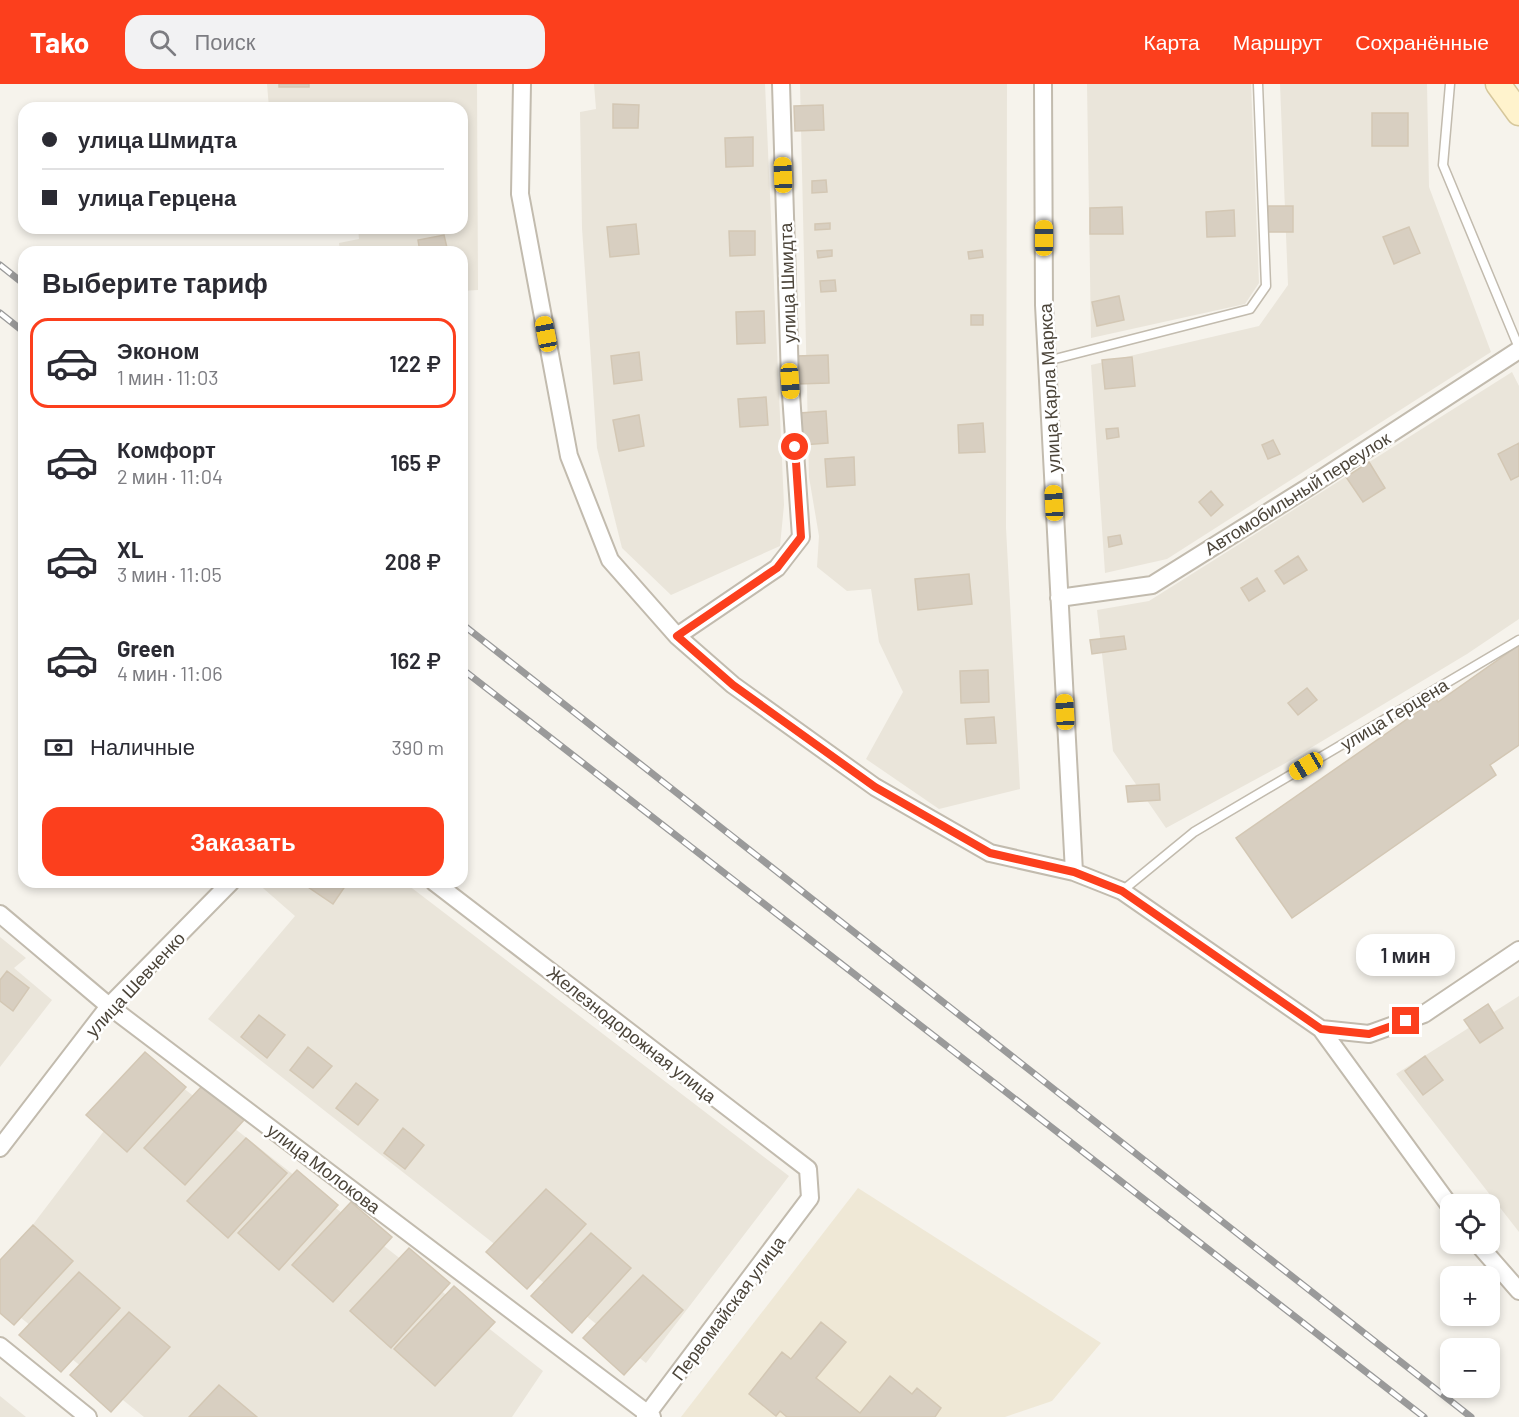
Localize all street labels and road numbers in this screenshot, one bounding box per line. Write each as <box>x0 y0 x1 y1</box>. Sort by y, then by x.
street label: улица Шмидта <box>774 221 800 344</box>
street label: улица Карла Маркса <box>1034 302 1064 473</box>
street label: Автомобильный переулок <box>1200 427 1394 559</box>
street label: улица Герцена <box>1336 673 1453 755</box>
street label: улица Шевченко <box>81 927 189 1041</box>
street label: Железнодорожная улица <box>543 961 722 1108</box>
street label: улица Молокова <box>263 1118 386 1218</box>
street label: Первомайская улица <box>667 1231 790 1384</box>

